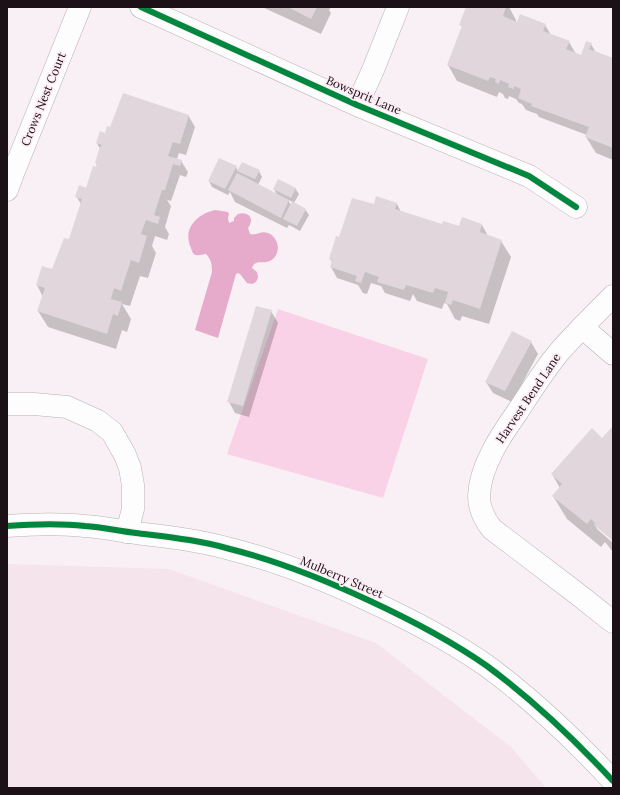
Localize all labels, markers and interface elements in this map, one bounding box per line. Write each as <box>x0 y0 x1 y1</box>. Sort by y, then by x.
street label: Crows Nest Court <box>17 49 69 148</box>
street label: Bowsprit Lane <box>324 72 404 118</box>
street label: Harvest Bend Lane <box>492 350 564 446</box>
street label: Mulberry Street <box>298 553 386 601</box>

